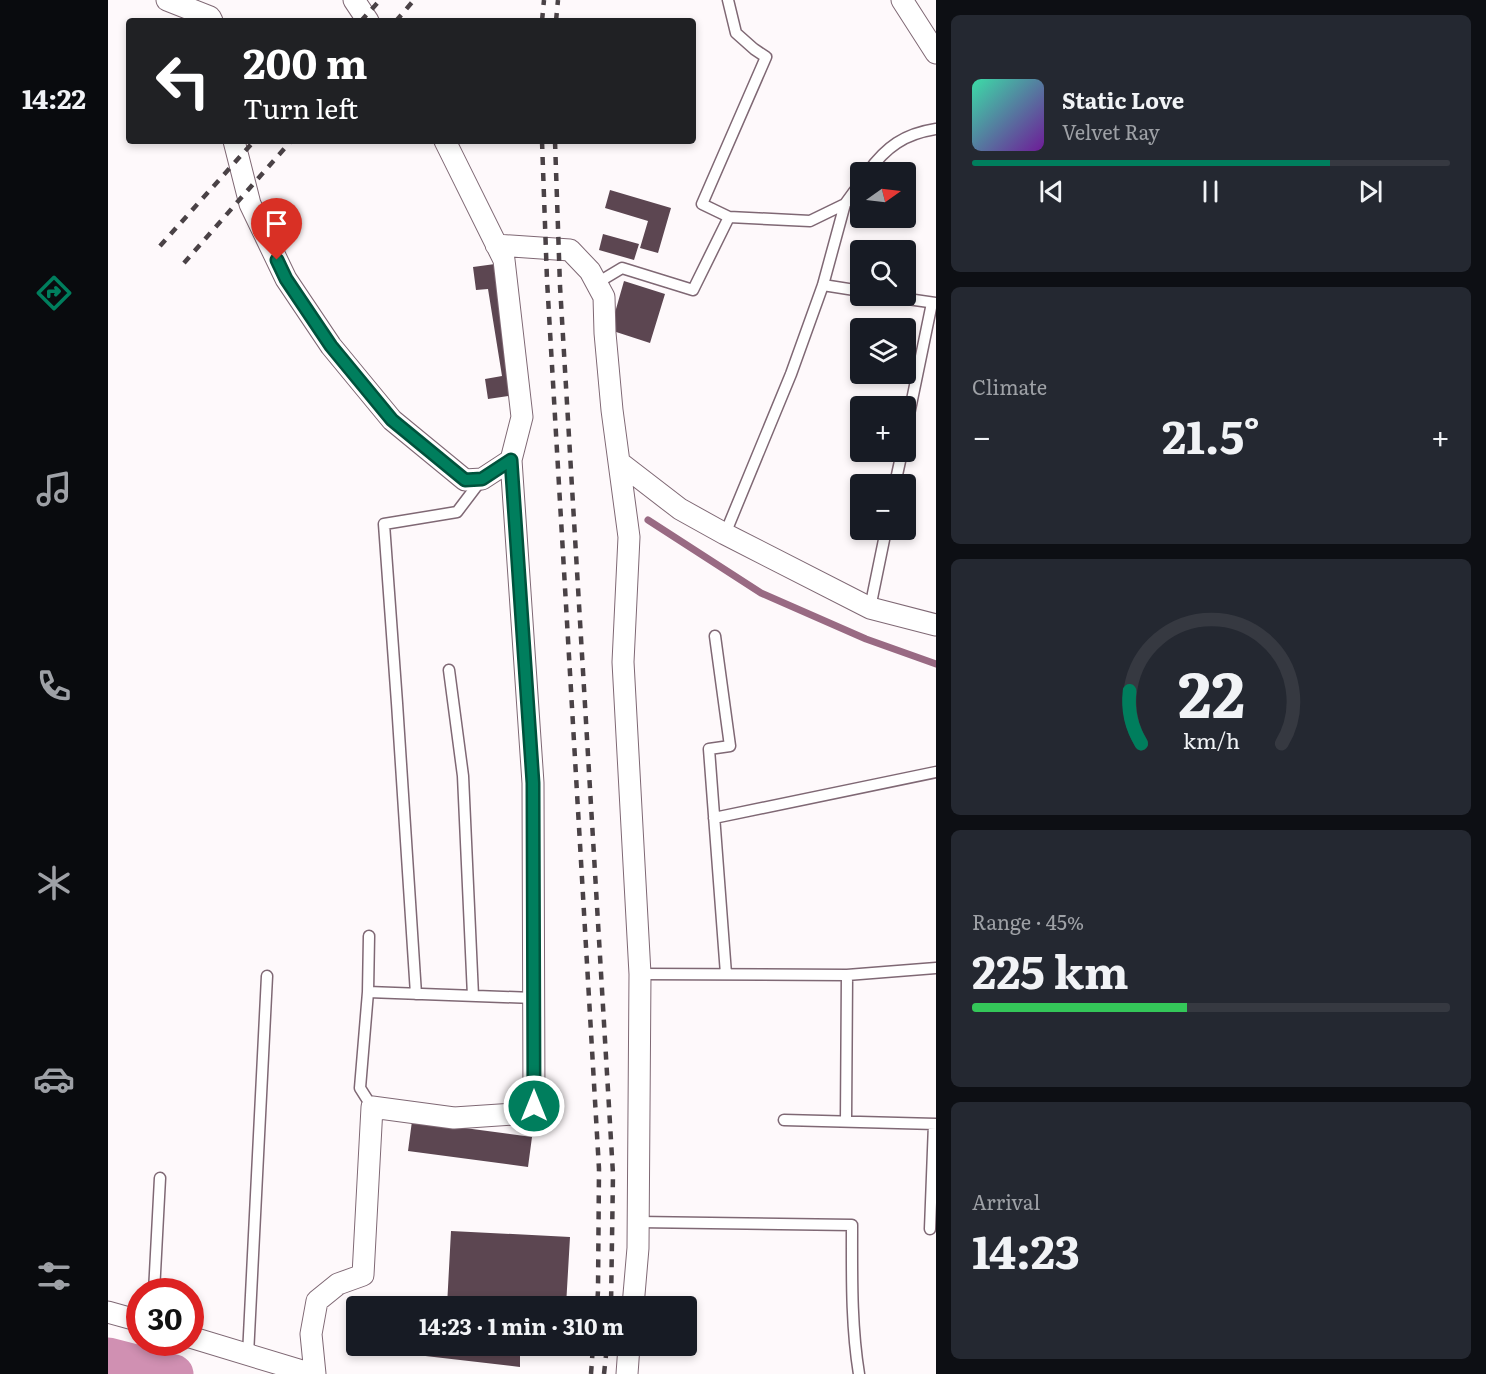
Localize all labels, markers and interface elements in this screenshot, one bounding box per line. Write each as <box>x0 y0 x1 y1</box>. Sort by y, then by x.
text: 200 m <box>243 30 368 92</box>
icon: left <box>144 42 222 120</box>
text: 14:22 <box>22 77 86 117</box>
text: Static Love <box>1062 83 1184 116</box>
text: Turn left <box>243 87 358 127</box>
text: Velvet Ray <box>1062 116 1160 146</box>
north arrow <box>850 162 916 228</box>
map controls <box>850 162 916 540</box>
icon: previous <box>1035 175 1068 208</box>
icon: pause <box>1194 175 1227 208</box>
icon: next <box>1354 175 1387 208</box>
pin <box>251 198 302 260</box>
icon: arrive <box>260 207 293 240</box>
button: search <box>850 240 916 306</box>
icon: directions <box>33 272 75 314</box>
button: layers <box>850 318 916 384</box>
text: Climate <box>972 371 1047 401</box>
button: + <box>850 396 916 462</box>
text: 21.5° <box>1162 401 1260 468</box>
text: − <box>972 410 991 459</box>
text: + <box>1431 410 1450 459</box>
icon: music <box>33 468 75 510</box>
button: − <box>850 474 916 540</box>
text: 22 <box>1177 645 1245 737</box>
icon: phone <box>33 665 75 707</box>
text: km/h <box>1182 724 1240 756</box>
icon: climate <box>33 862 75 904</box>
text: Range · 45% <box>972 906 1084 936</box>
text: 225 km <box>972 936 1129 1003</box>
icon: car <box>33 1058 75 1100</box>
position arrow <box>502 1074 566 1138</box>
text: Arrival <box>972 1186 1040 1216</box>
text: 14:23 <box>972 1216 1080 1283</box>
icon: filters <box>33 1255 75 1297</box>
speed limit sign: 30 <box>126 1278 204 1356</box>
text: 14:23 · 1 min · 310 m <box>419 1309 624 1342</box>

